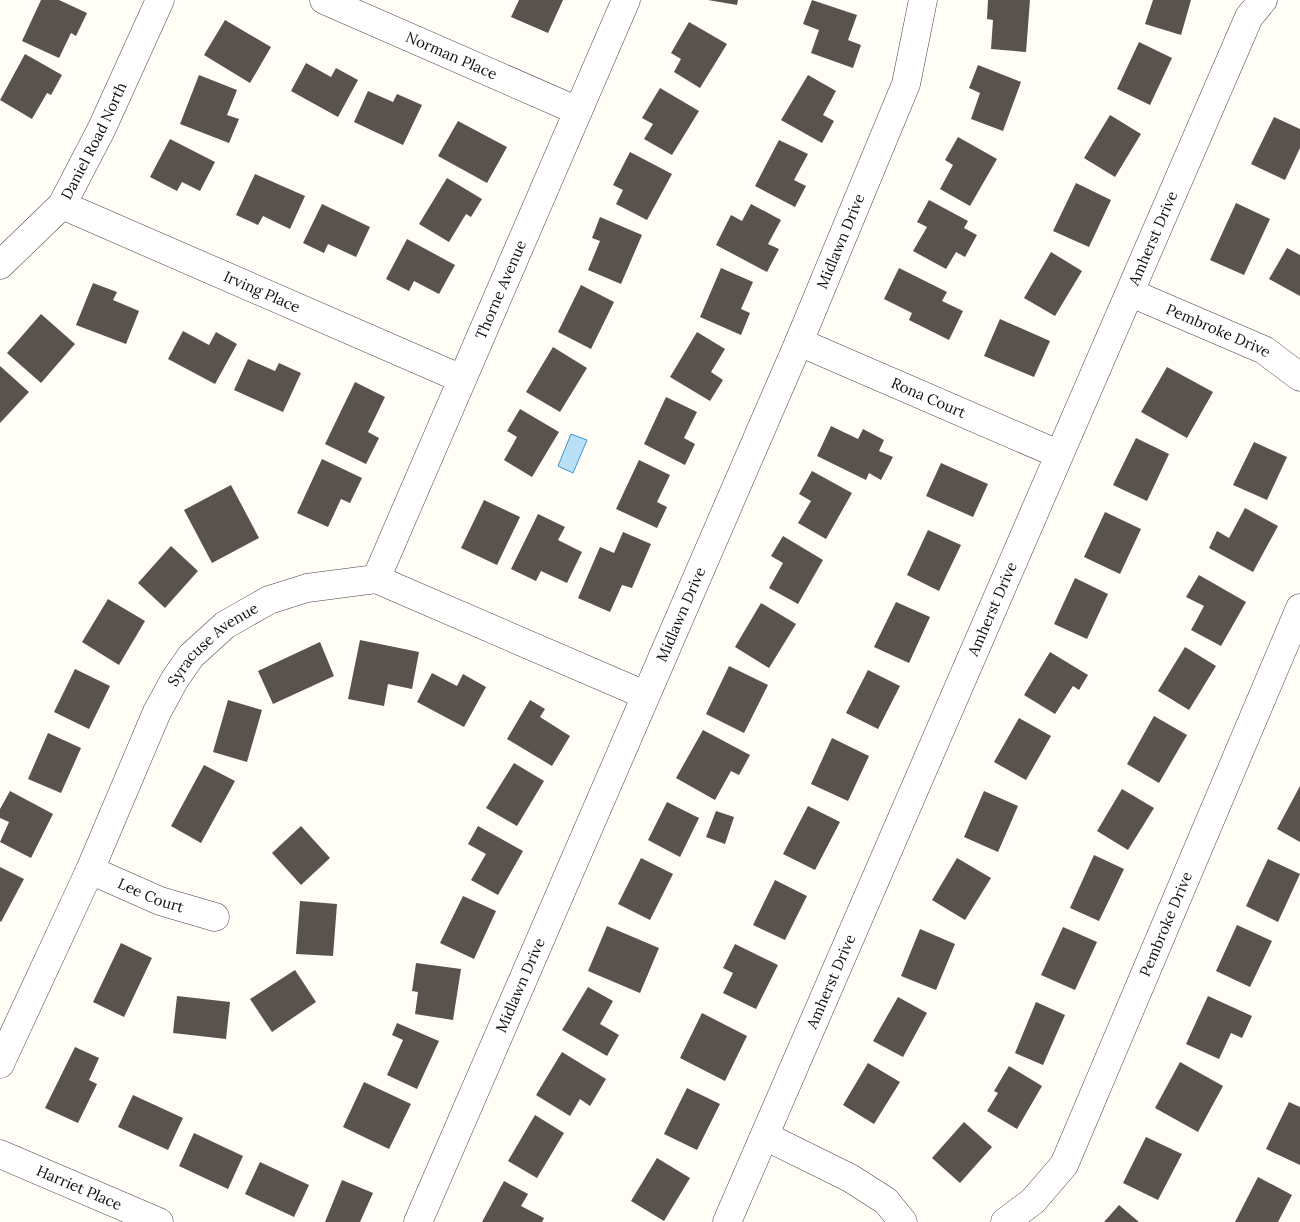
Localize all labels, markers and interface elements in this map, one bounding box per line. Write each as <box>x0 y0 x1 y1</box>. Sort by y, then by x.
street label: Norman Place <box>403 27 500 83</box>
street label: Daniel Road North <box>57 79 131 203</box>
street label: Amherst Drive <box>1124 188 1181 289</box>
street label: Midlawn Drive <box>812 191 868 291</box>
street label: Thorne Avenue <box>471 237 530 342</box>
street label: Irving Place <box>221 267 303 316</box>
street label: Pembroke Drive <box>1163 299 1275 361</box>
street label: Rona Court <box>888 373 969 422</box>
street label: Amherst Drive <box>963 559 1021 660</box>
street label: Midlawn Drive <box>652 564 709 665</box>
street label: Syracuse Avenue <box>163 598 261 689</box>
street label: Pembroke Drive <box>1135 869 1196 979</box>
street label: Lee Court <box>115 874 186 916</box>
street label: Amherst Drive <box>802 931 859 1032</box>
street label: Midlawn Drive <box>491 935 549 1035</box>
street label: Harriet Place <box>34 1161 125 1214</box>

